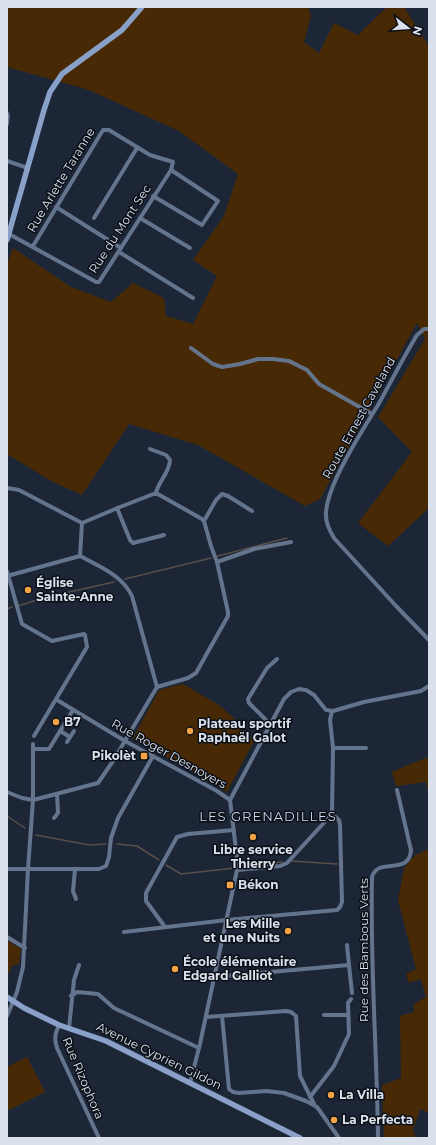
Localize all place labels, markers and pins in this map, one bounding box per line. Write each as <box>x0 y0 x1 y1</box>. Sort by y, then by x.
place label: Église Sainte-Anne <box>36 575 114 604</box>
marker: Église Sainte-Anne <box>23 585 33 595</box>
place label: B7 <box>64 714 81 729</box>
place label: Plateau sportif Raphaël Galot <box>198 716 292 745</box>
marker: B7 <box>51 717 61 727</box>
marker: Plateau sportif Raphaël Galot <box>185 726 195 736</box>
place label: Pikolèt <box>92 748 137 763</box>
marker: Pikolèt <box>139 751 149 761</box>
marker: Libre service Thierry <box>248 832 258 842</box>
place label: Libre service Thierry <box>213 842 293 871</box>
place label: Békon <box>238 877 279 892</box>
marker: Békon <box>225 880 235 890</box>
place label: Les Mille et une Nuits <box>203 916 281 945</box>
marker: Les Mille et une Nuits <box>283 926 293 936</box>
place label: École élémentaire Edgard Galliot <box>183 954 297 983</box>
marker: École élémentaire Edgard Galliot <box>170 964 180 974</box>
place label: La Villa <box>339 1087 384 1102</box>
marker: La Villa <box>326 1090 336 1100</box>
place label: La Perfecta <box>342 1112 413 1127</box>
marker: La Perfecta <box>329 1115 339 1125</box>

